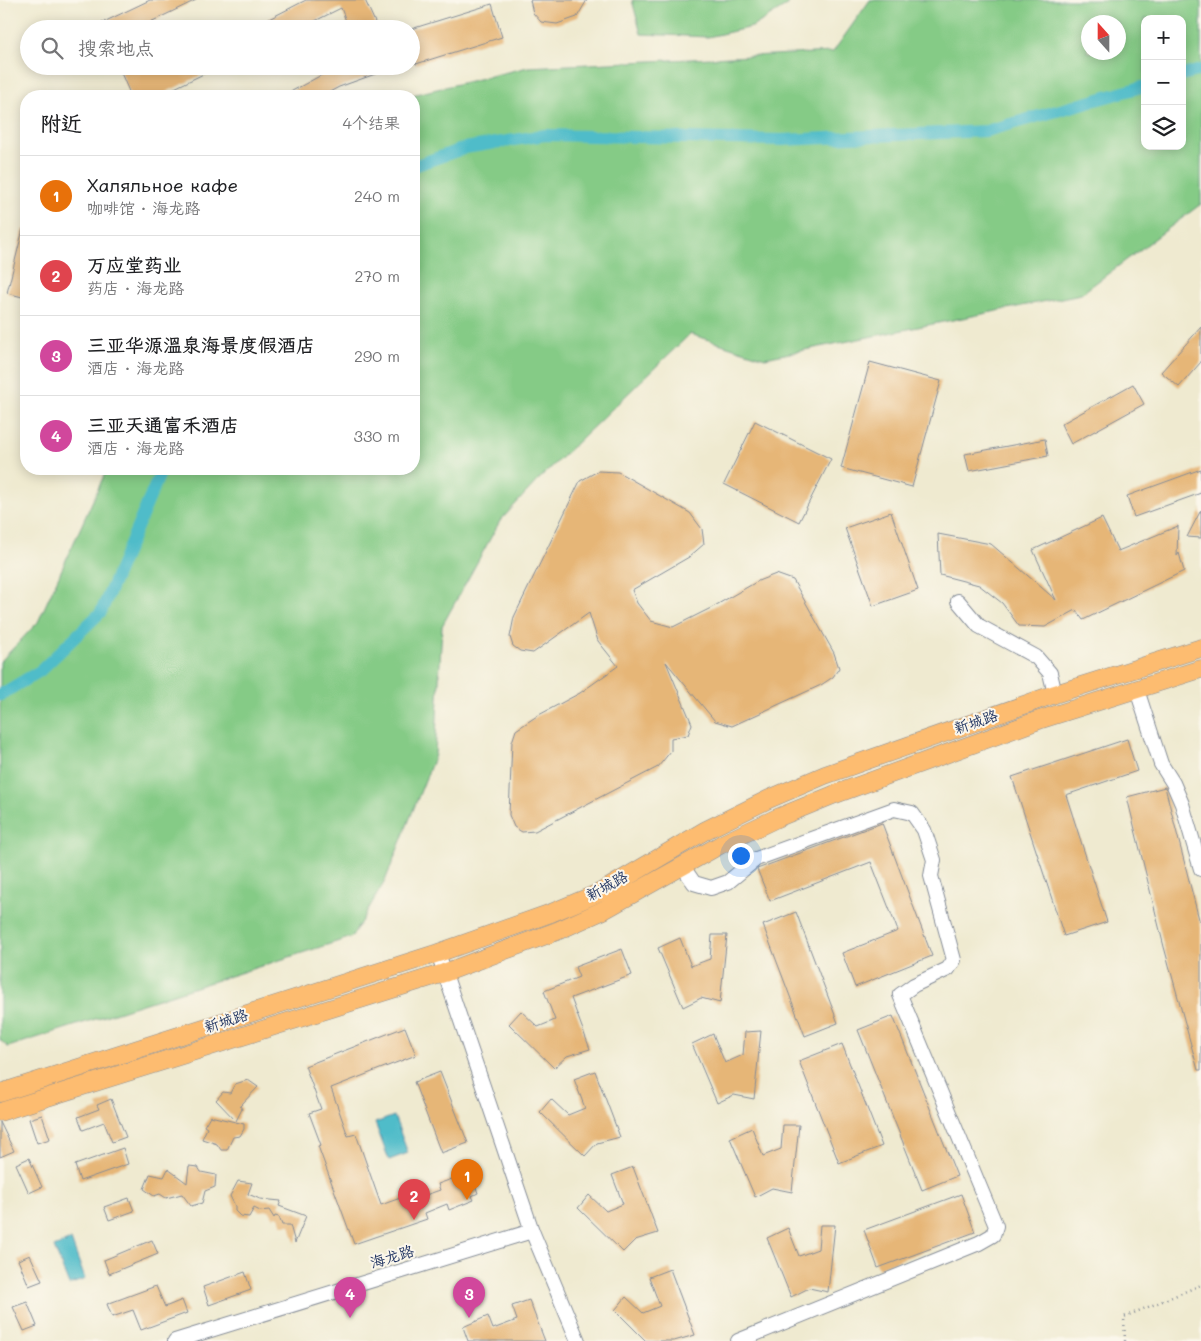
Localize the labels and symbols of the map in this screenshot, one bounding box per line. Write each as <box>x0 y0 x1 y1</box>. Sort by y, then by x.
north arrow <box>1081 15 1126 60</box>
street label: 新城路 <box>951 704 1000 738</box>
your location <box>728 843 754 869</box>
street label: 新城路 <box>582 865 631 905</box>
street label: 新城路 <box>201 1004 250 1037</box>
pin: 1 <box>451 1159 483 1200</box>
pin: 2 <box>398 1179 430 1220</box>
street label: 海龙路 <box>367 1240 416 1272</box>
pin: 4 <box>334 1277 366 1318</box>
pin: 3 <box>453 1277 485 1318</box>

